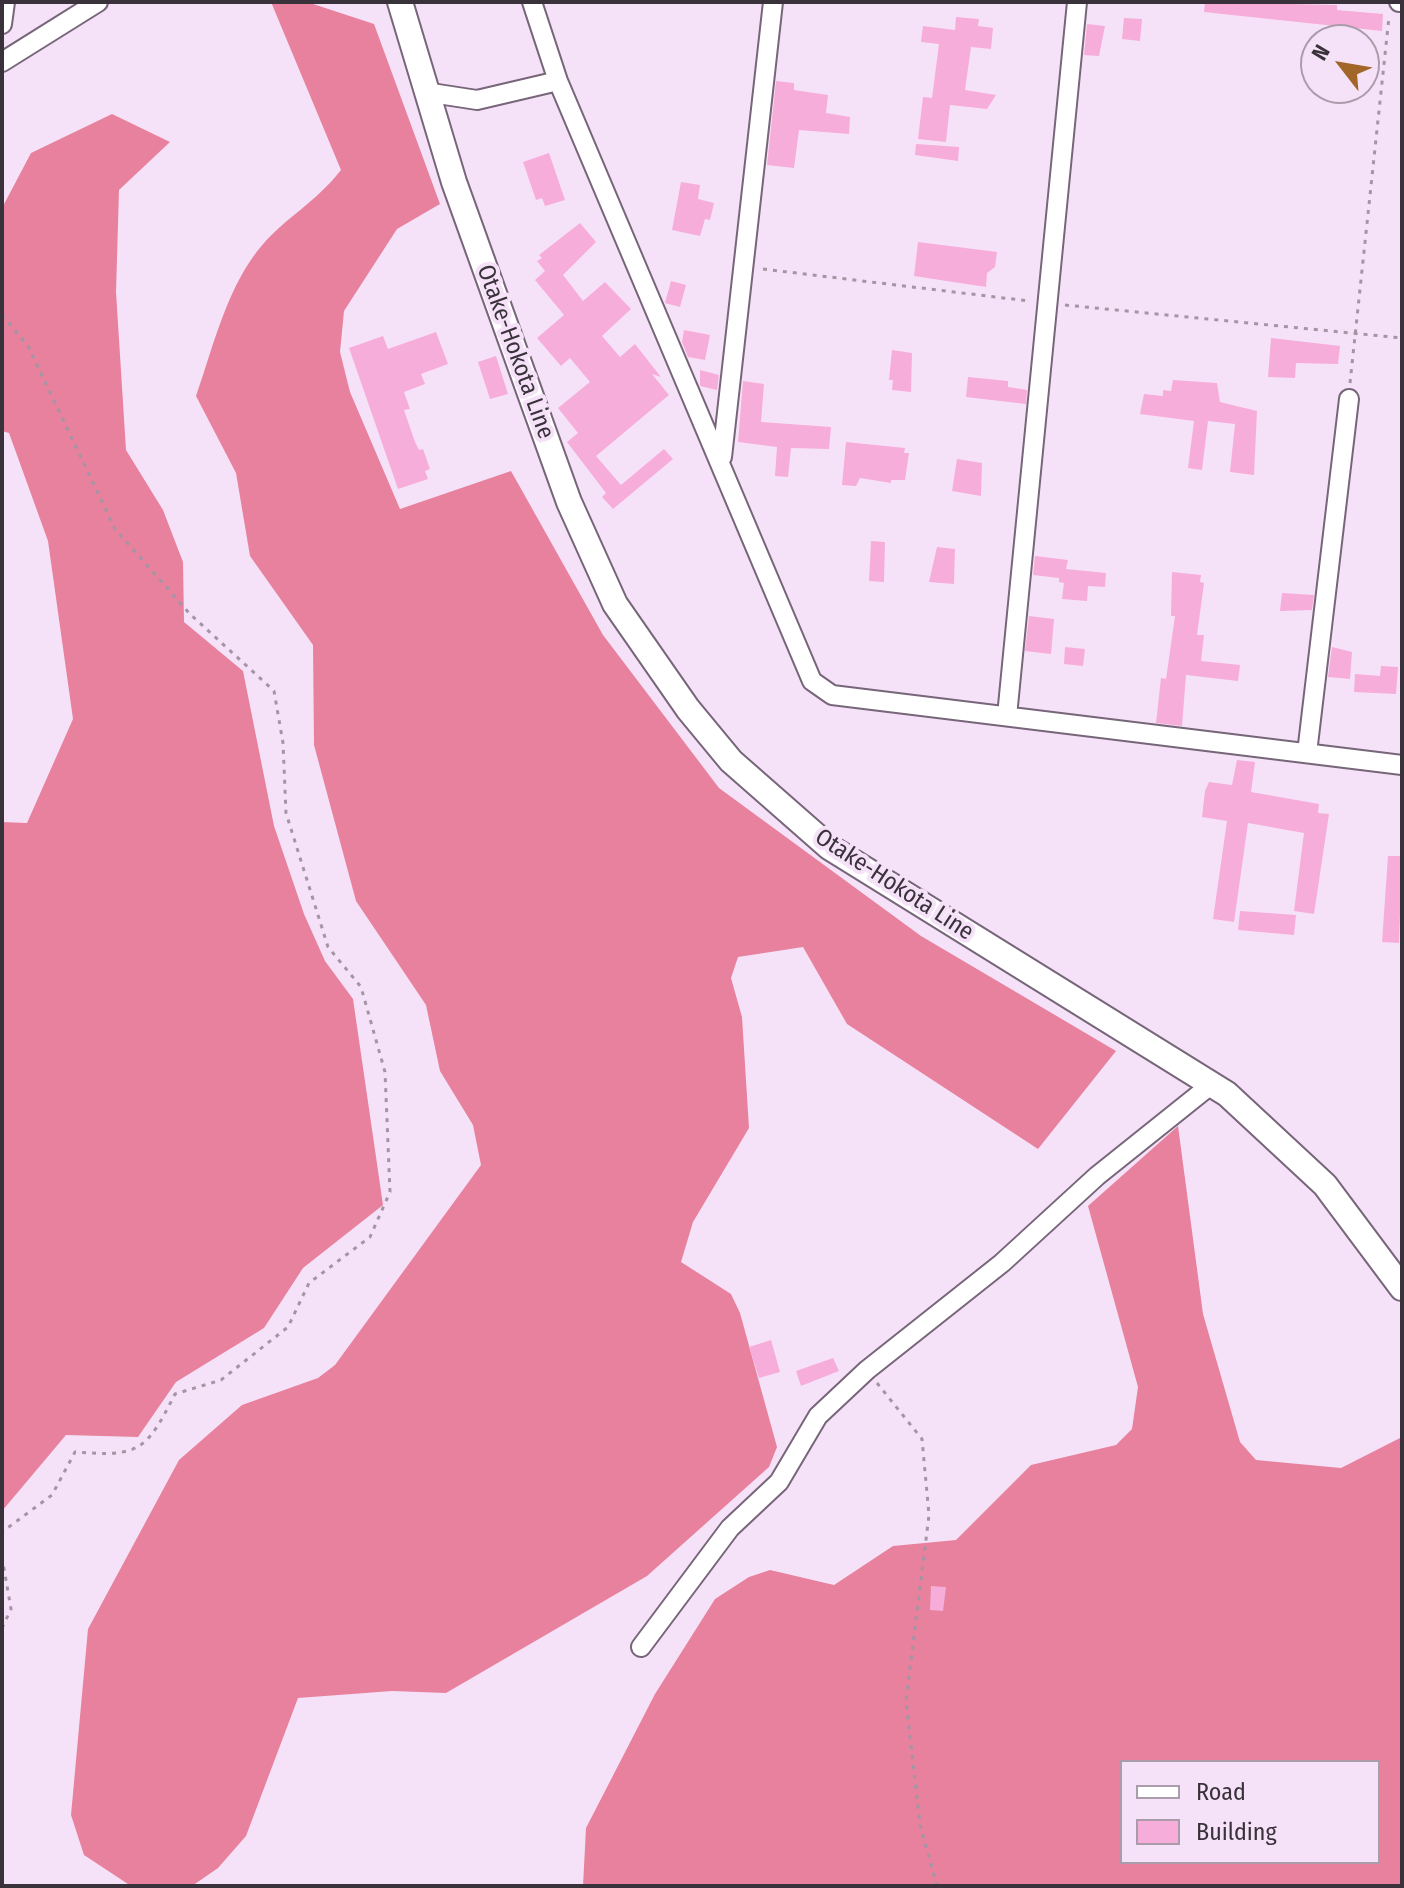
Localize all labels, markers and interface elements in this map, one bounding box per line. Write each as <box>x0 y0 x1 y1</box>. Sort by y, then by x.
north arrow <box>1300 24 1380 104</box>
text: N <box>1306 40 1336 65</box>
street label: Otake-Hokota Line <box>470 261 560 443</box>
street label: Otake-Hokota Line <box>809 823 979 947</box>
legend <box>1120 1760 1380 1864</box>
text: Road <box>1196 1778 1246 1806</box>
text: Building <box>1196 1818 1277 1846</box>

